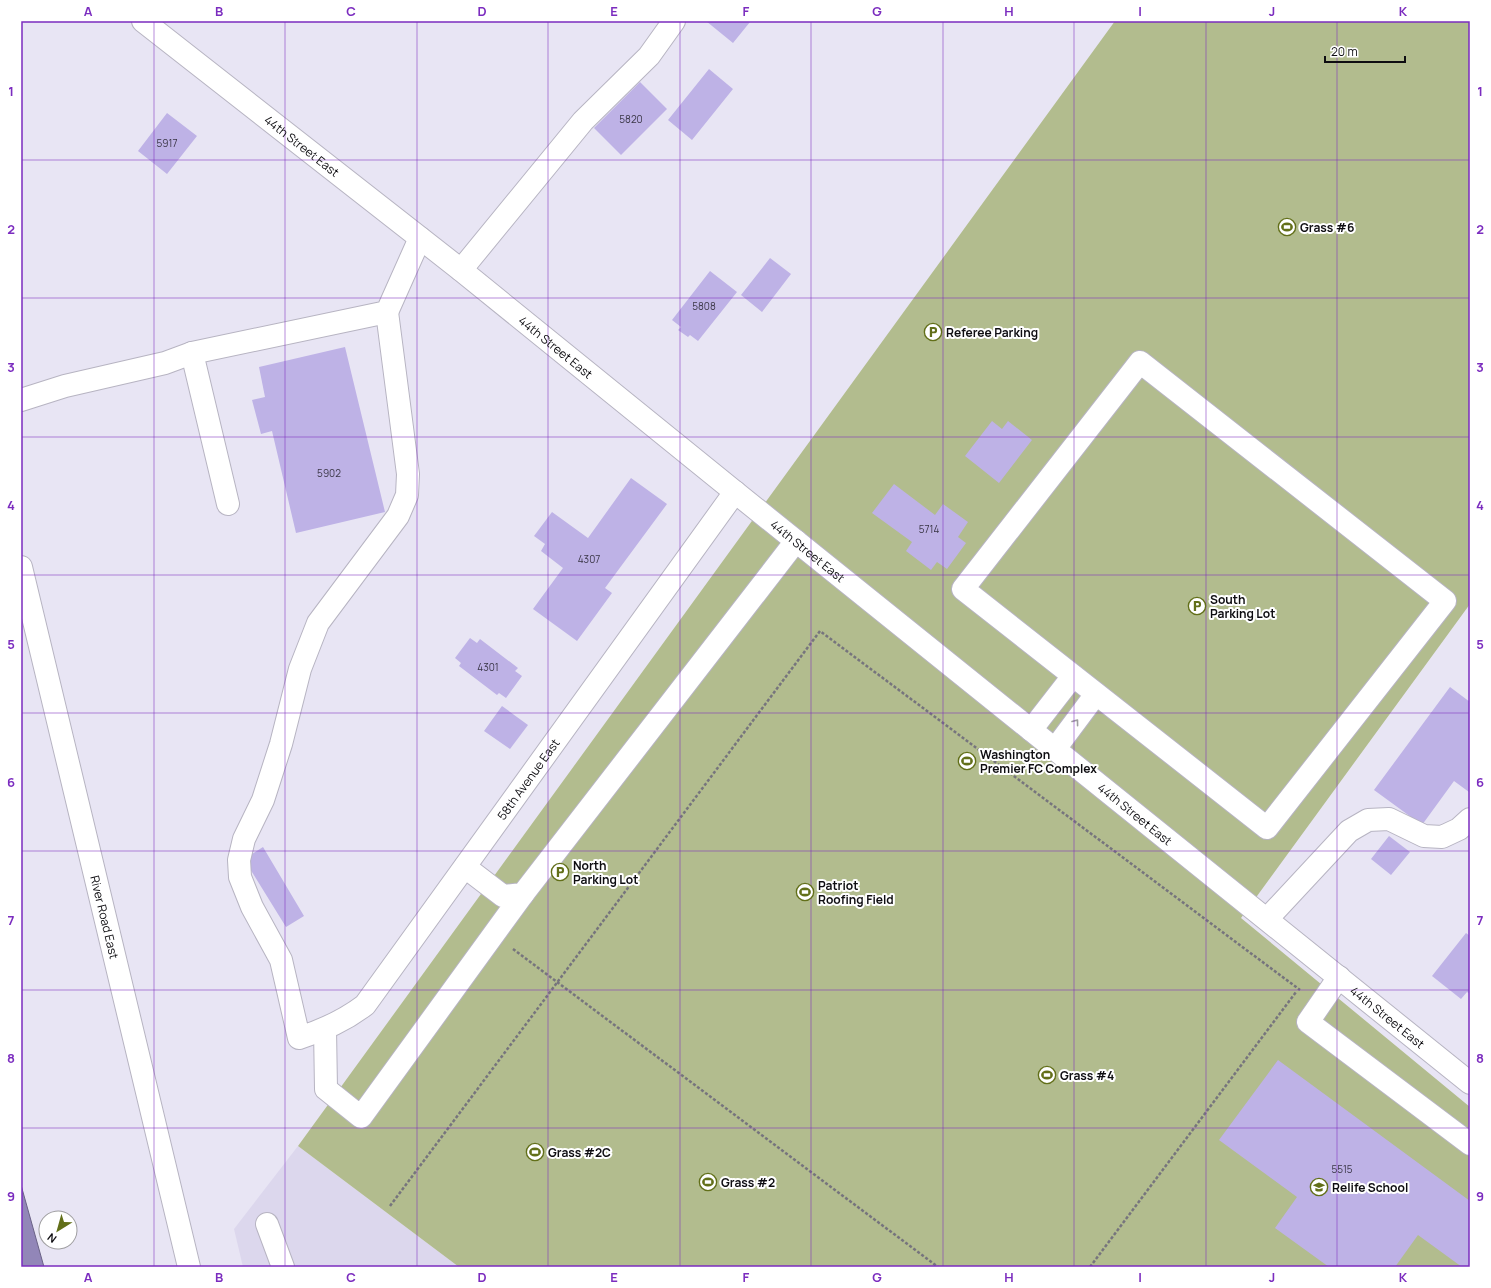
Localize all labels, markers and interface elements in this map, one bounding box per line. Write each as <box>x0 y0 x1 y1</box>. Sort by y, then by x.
text: A <box>84 2 93 20</box>
text: B <box>215 2 223 20</box>
text: C <box>346 2 356 20</box>
text: D <box>477 2 487 20</box>
text: E <box>610 2 618 20</box>
text: F <box>743 2 750 20</box>
text: G <box>872 2 882 20</box>
text: H <box>1004 2 1014 20</box>
text: I <box>1138 2 1142 20</box>
text: J <box>1269 2 1275 20</box>
text: K <box>1399 2 1408 20</box>
scale bar <box>1325 38 1405 64</box>
text: 20 m <box>1331 43 1358 60</box>
text: 1 <box>8 82 14 100</box>
text: 1 <box>1477 82 1483 100</box>
street label: 44th Street East <box>261 111 343 180</box>
house number: 5820 <box>619 112 643 126</box>
house number: 5917 <box>157 136 177 150</box>
sports icon: Grass #6 <box>1277 217 1297 237</box>
place label: Grass #6 <box>1300 219 1354 236</box>
text: 2 <box>7 220 15 238</box>
text: 2 <box>1476 220 1484 238</box>
house number: 5808 <box>692 299 716 313</box>
street label: 44th Street East <box>515 312 597 382</box>
parking icon: Referee Parking <box>923 322 943 342</box>
place label: Referee Parking <box>946 324 1038 341</box>
text: 3 <box>7 358 15 376</box>
text: 3 <box>1476 358 1484 376</box>
house number: 5902 <box>317 466 341 480</box>
text: 4 <box>7 496 15 514</box>
text: 4 <box>1476 496 1484 514</box>
street label: 44th Street East <box>767 515 849 586</box>
house number: 5714 <box>919 522 939 536</box>
house number: 4307 <box>578 552 600 566</box>
place label: South Parking Lot <box>1210 591 1275 622</box>
parking icon: South Parking Lot <box>1187 596 1207 616</box>
text: 5 <box>7 635 15 653</box>
text: 5 <box>1476 635 1484 653</box>
house number: 4301 <box>477 660 499 674</box>
one-way arrow <box>1071 719 1078 726</box>
street label: 58th Avenue East <box>493 735 563 823</box>
place label: Washington Premier FC Complex <box>980 746 1097 777</box>
sports icon: Washington Premier FC Complex <box>957 751 977 771</box>
text: 6 <box>7 773 15 791</box>
text: 6 <box>1476 773 1484 791</box>
street label: 44th Street East <box>1094 779 1176 849</box>
place label: North Parking Lot <box>573 857 638 888</box>
parking icon: North Parking Lot <box>550 862 570 882</box>
street label: River Road East <box>87 873 123 961</box>
place label: Patriot Roofing Field <box>818 877 894 908</box>
sports icon: Patriot Roofing Field <box>795 882 815 902</box>
text: 7 <box>8 911 15 929</box>
text: 7 <box>1477 911 1484 929</box>
street label: 44th Street East <box>1347 982 1429 1052</box>
text: 8 <box>7 1049 15 1067</box>
text: 8 <box>1476 1049 1484 1067</box>
sports icon: Grass #4 <box>1037 1065 1057 1085</box>
place label: Grass #4 <box>1060 1067 1114 1084</box>
sports icon: Grass #2C <box>525 1142 545 1162</box>
place label: Grass #2C <box>548 1144 611 1161</box>
house number: 5515 <box>1331 1162 1353 1176</box>
sports icon: Grass #2 <box>698 1172 718 1192</box>
place label: Grass #2 <box>721 1174 775 1191</box>
school or university icon: Relife School <box>1309 1177 1329 1197</box>
place label: Relife School <box>1332 1179 1408 1196</box>
text: 9 <box>7 1187 15 1205</box>
text: 9 <box>1476 1187 1484 1205</box>
north arrow <box>38 1210 78 1250</box>
text: N <box>44 1230 59 1247</box>
text: A <box>84 1268 93 1286</box>
text: B <box>215 1268 223 1286</box>
text: C <box>346 1268 356 1286</box>
text: D <box>477 1268 487 1286</box>
text: E <box>610 1268 618 1286</box>
text: F <box>743 1268 750 1286</box>
text: G <box>872 1268 882 1286</box>
text: H <box>1004 1268 1014 1286</box>
text: I <box>1138 1268 1142 1286</box>
text: J <box>1269 1268 1275 1286</box>
text: K <box>1399 1268 1408 1286</box>

